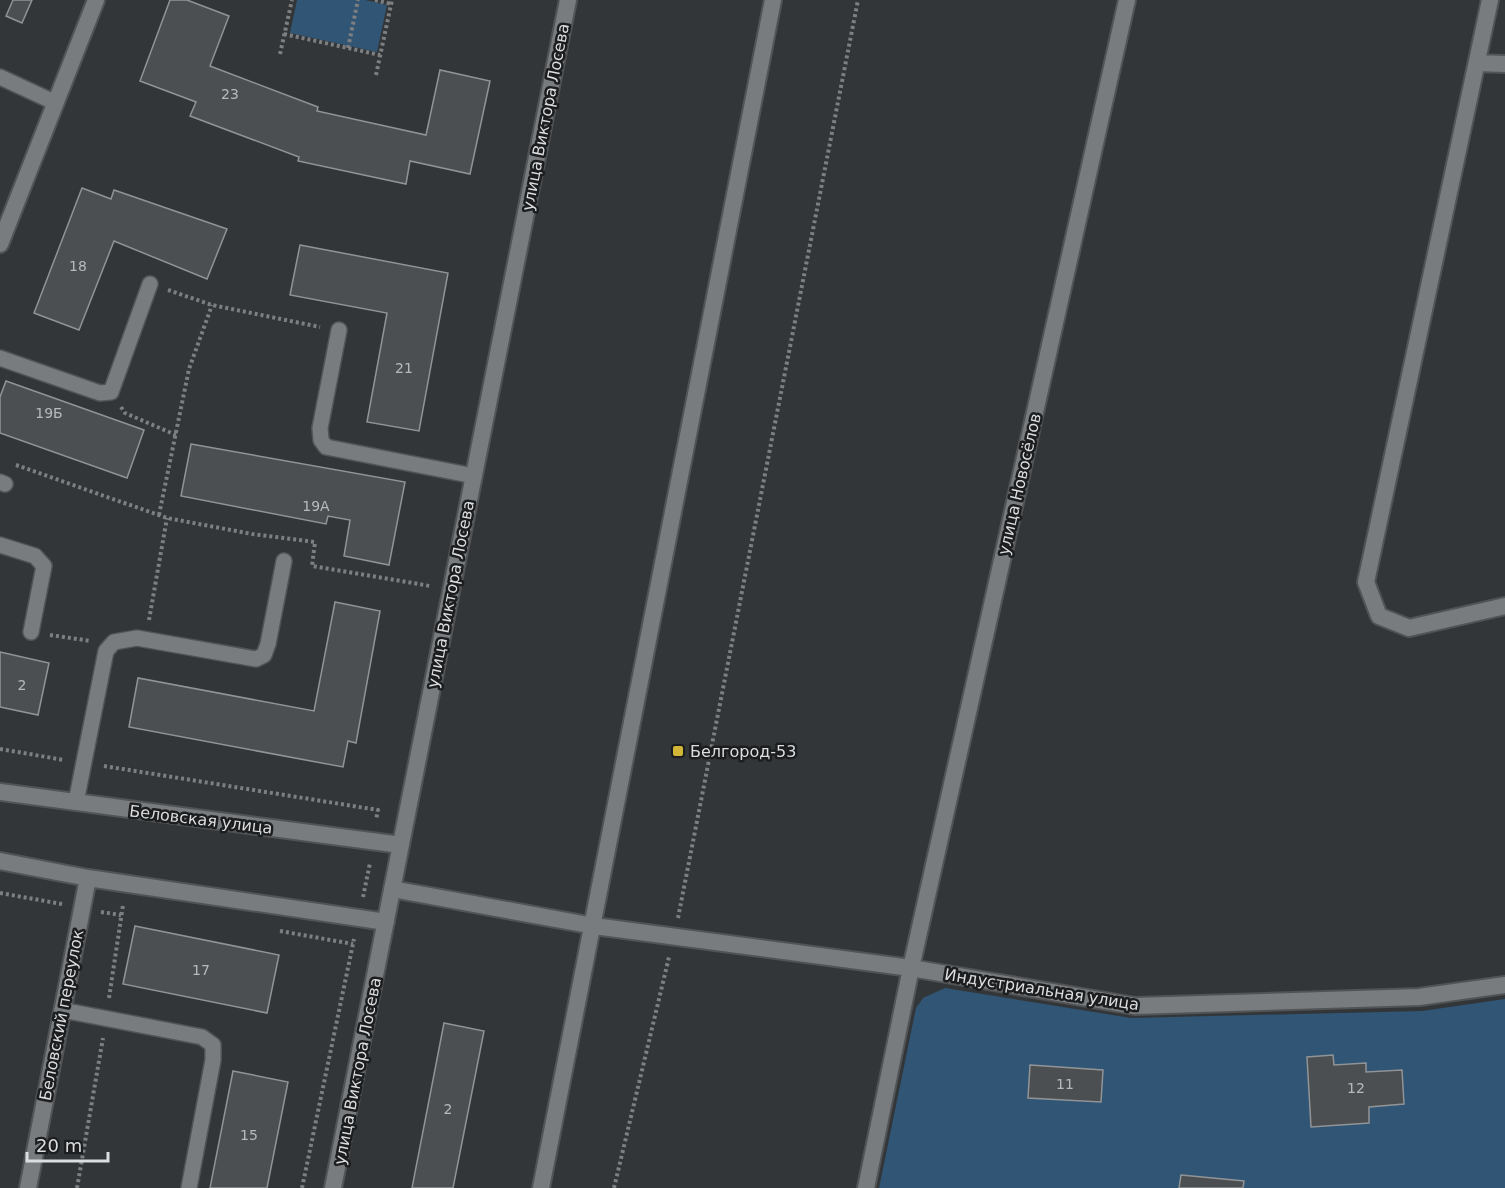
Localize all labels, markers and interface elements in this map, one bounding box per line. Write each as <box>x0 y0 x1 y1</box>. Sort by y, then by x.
street label: улица Виктора Лосева <box>518 22 573 213</box>
house number: 23 <box>221 86 239 102</box>
house number: 18 <box>69 258 87 274</box>
house number: 21 <box>395 360 413 376</box>
house number: 19Б <box>35 405 63 421</box>
street label: улица Новосёлов <box>994 411 1045 557</box>
house number: 19А <box>302 498 330 514</box>
street label: улица Виктора Лосева <box>423 499 478 690</box>
house number: 2 <box>18 677 26 693</box>
place label: Белгород-53 <box>690 742 796 761</box>
marker: Белгород-53 <box>671 744 685 758</box>
street label: Беловская улица <box>128 801 274 838</box>
street label: Беловский переулок <box>36 928 87 1102</box>
house number: 17 <box>192 962 210 978</box>
street label: Индустриальная улица <box>943 965 1141 1014</box>
street label: улица Виктора Лосева <box>330 976 385 1167</box>
house number: 11 <box>1056 1076 1074 1092</box>
house number: 12 <box>1347 1080 1365 1096</box>
house number: 2 <box>444 1101 452 1117</box>
scale bar <box>27 1125 108 1163</box>
house number: 15 <box>240 1127 258 1143</box>
text: 20 m <box>36 1135 82 1156</box>

